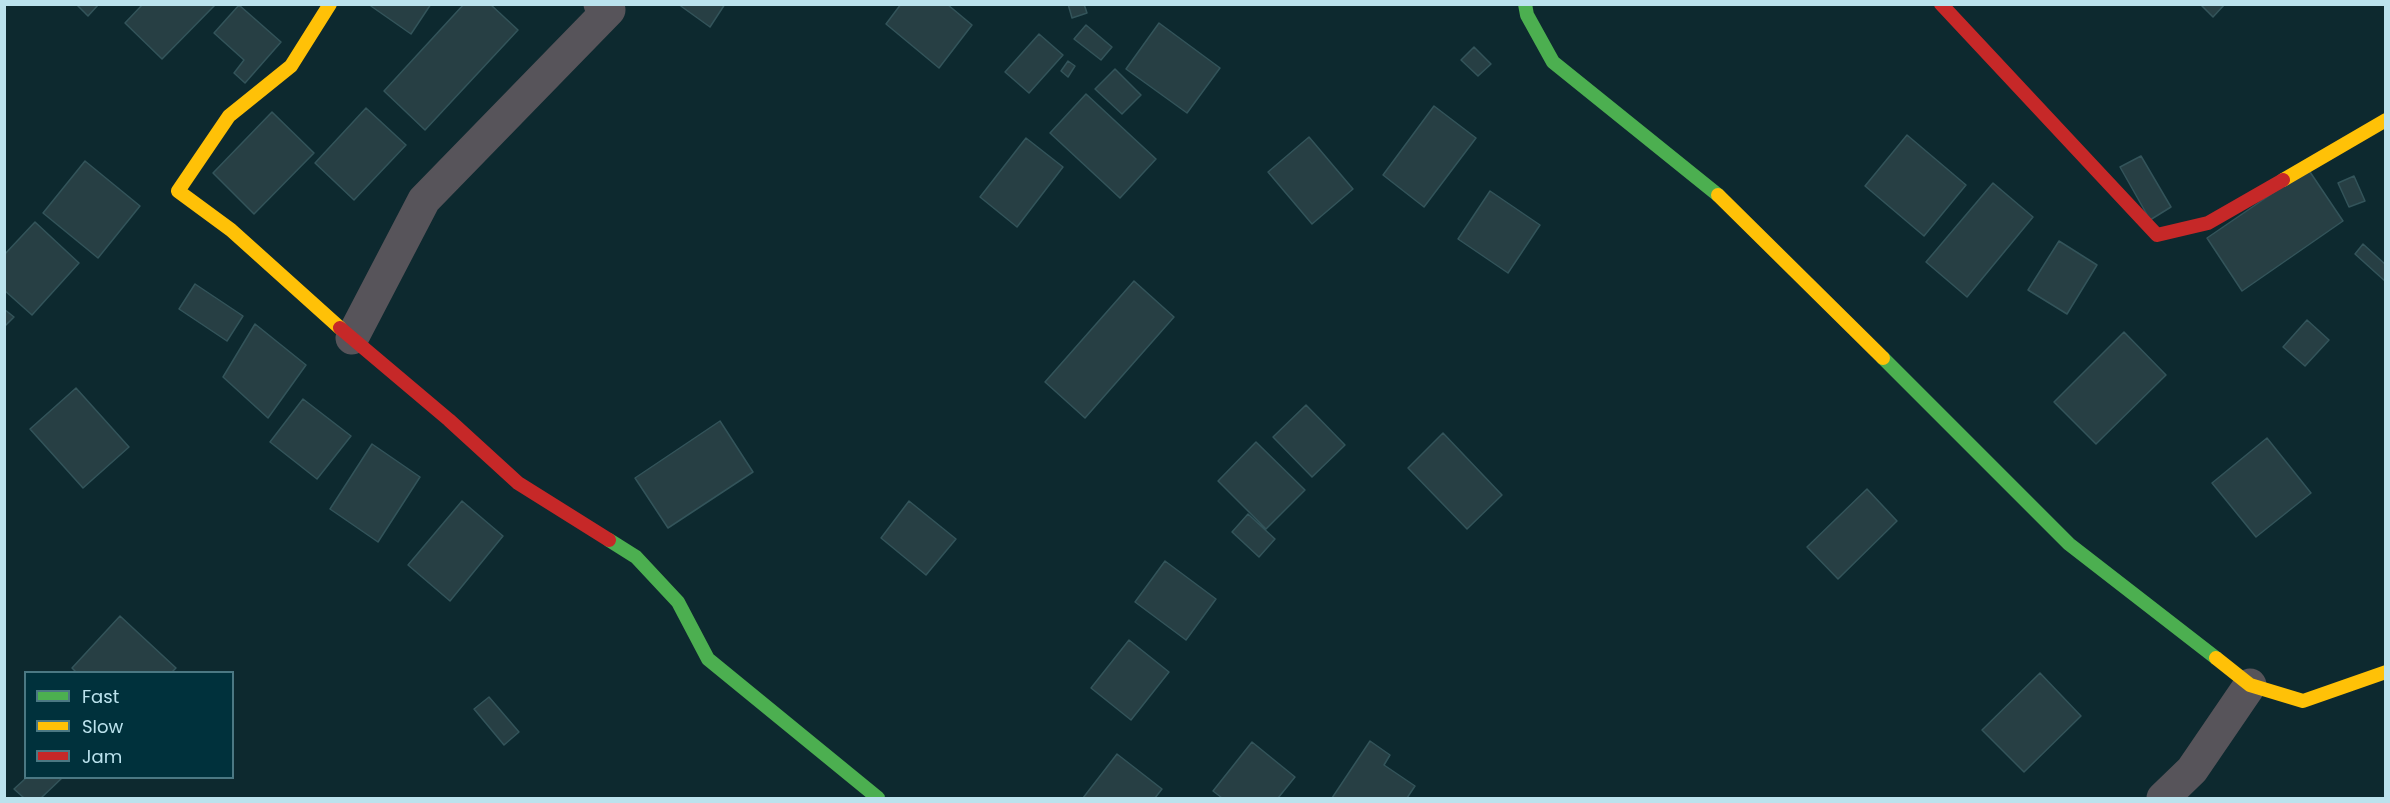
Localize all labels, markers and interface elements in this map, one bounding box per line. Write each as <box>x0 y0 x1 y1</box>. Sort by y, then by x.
legend <box>24 671 234 779</box>
text: Fast <box>82 684 119 709</box>
text: Slow <box>82 714 123 739</box>
text: Jam <box>82 744 122 769</box>

